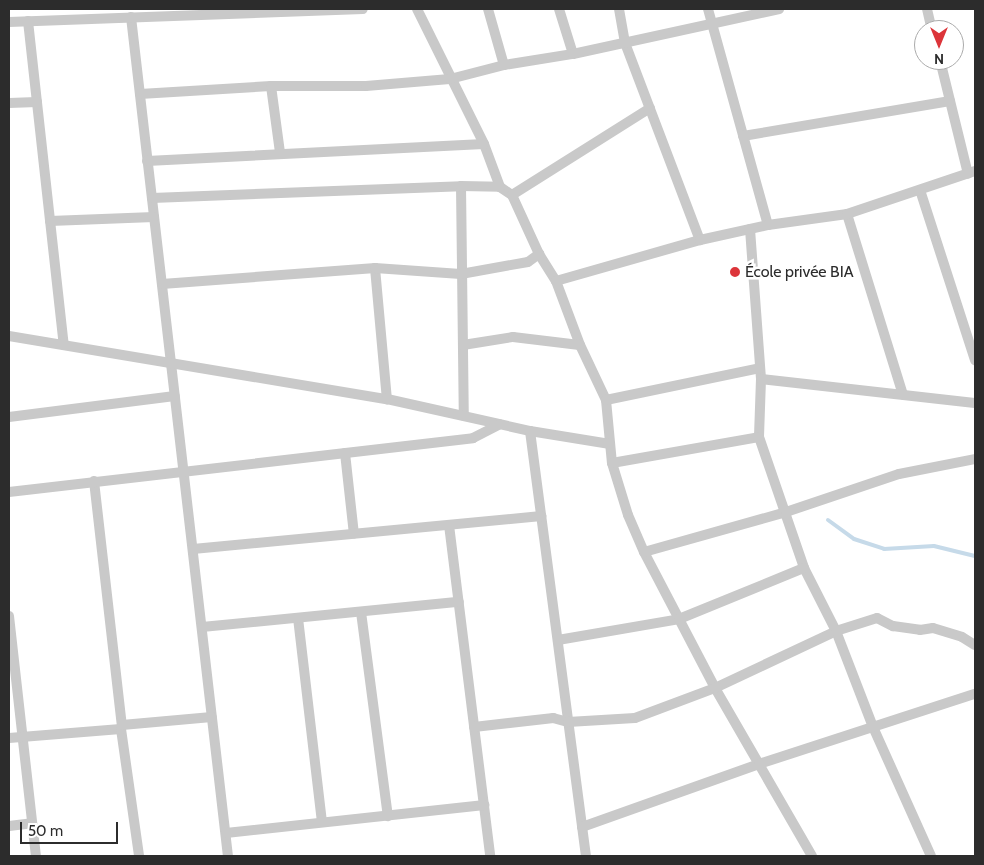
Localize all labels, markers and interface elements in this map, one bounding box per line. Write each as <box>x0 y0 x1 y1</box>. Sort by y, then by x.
north arrow <box>914 20 964 70</box>
text: N <box>934 50 944 68</box>
place label: École privée BIA <box>745 262 854 282</box>
marker: École privée BIA <box>729 266 741 278</box>
scale bar <box>22 812 120 844</box>
text: 50 m <box>28 822 63 840</box>

